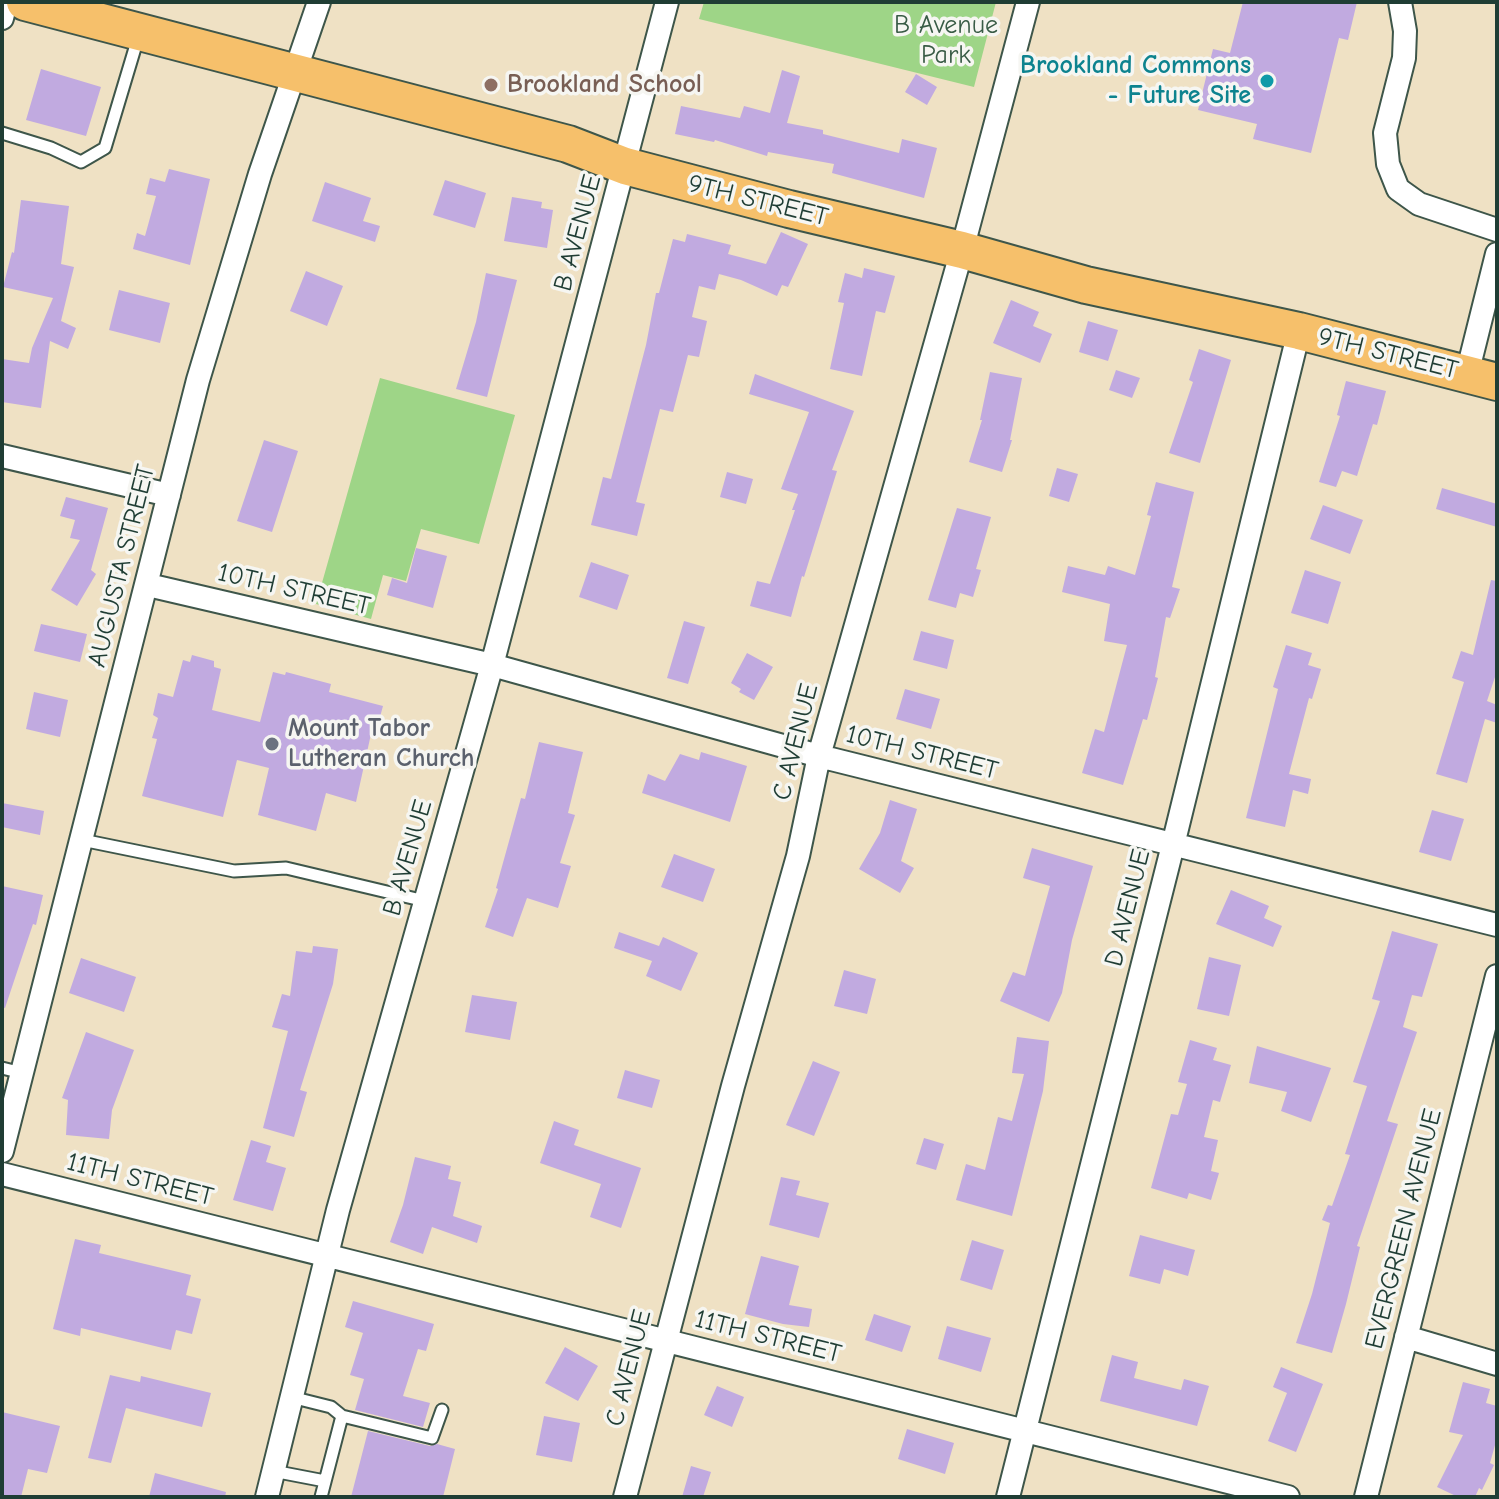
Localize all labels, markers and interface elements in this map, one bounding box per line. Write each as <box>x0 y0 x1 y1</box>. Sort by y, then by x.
park label: B Avenue Park <box>894 10 998 72</box>
place label: Brookland Commons - Future Site <box>1020 50 1251 112</box>
place label: Brookland School <box>507 69 702 101</box>
marker: Brookland Commons - Future Site <box>1258 72 1276 90</box>
marker: Brookland School <box>482 76 500 94</box>
street label: 9TH STREET <box>685 169 831 233</box>
street label: B AVENUE <box>548 171 608 295</box>
street label: 9TH STREET <box>1315 322 1461 386</box>
street label: AUGUSTA STREET <box>82 462 162 670</box>
street label: 10TH STREET <box>215 557 373 623</box>
street label: C AVENUE <box>766 680 826 804</box>
place label: Mount Tabor Lutheran Church <box>288 713 475 774</box>
street label: 10TH STREET <box>843 719 1001 787</box>
marker: Mount Tabor Lutheran Church <box>263 735 281 753</box>
street label: B AVENUE <box>377 796 439 920</box>
street label: D AVENUE <box>1098 846 1158 970</box>
street label: EVERGREEN AVENUE <box>1359 1106 1449 1352</box>
street label: 11TH STREET <box>63 1147 217 1213</box>
street label: 11TH STREET <box>691 1304 845 1370</box>
street label: C AVENUE <box>599 1306 659 1430</box>

